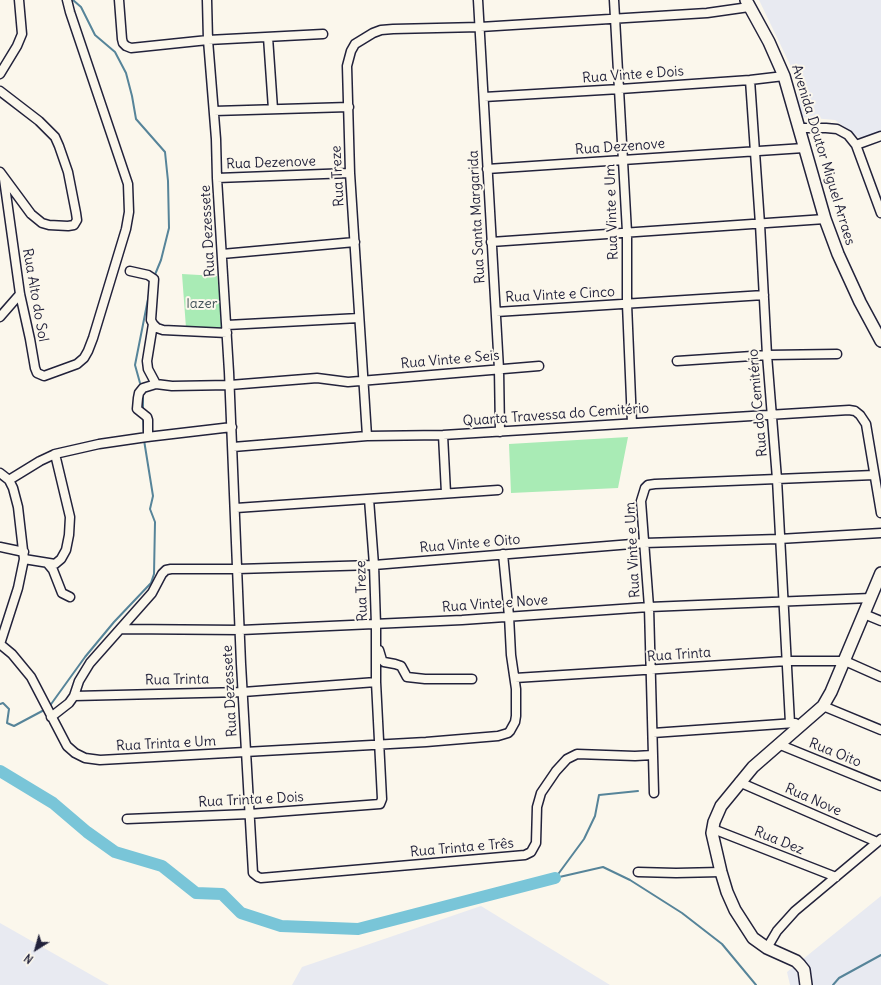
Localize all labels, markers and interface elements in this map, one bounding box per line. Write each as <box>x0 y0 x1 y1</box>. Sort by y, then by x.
street label: Rua Vinte e Dois <box>582 63 684 87</box>
street label: Avenida Doutor Miguel Arraes <box>787 63 859 247</box>
street label: Rua Dezenove <box>575 135 665 159</box>
street label: Rua Treze <box>328 145 348 207</box>
street label: Rua Santa Margarida <box>465 150 489 284</box>
street label: Rua Dezenove <box>226 153 316 173</box>
street label: Rua Vinte e Um <box>602 164 622 260</box>
street label: Rua Dezessete <box>197 185 219 277</box>
street label: Rua Alto do Sol <box>19 247 51 343</box>
street label: Rua Vinte e Cinco <box>505 284 615 306</box>
park label: lazer <box>187 296 217 312</box>
street label: Rua Vinte e Seis <box>400 347 500 373</box>
street label: Rua do Cemitério <box>745 348 771 458</box>
street label: Quarta Travessa do Cemitério <box>462 400 650 430</box>
street label: Rua Vinte e Um <box>622 502 644 598</box>
street label: Rua Vinte e Oito <box>419 531 521 557</box>
street label: Rua Treze <box>353 560 371 622</box>
street label: Rua Vinte e Nove <box>441 592 549 616</box>
street label: Rua Trinta <box>646 644 712 666</box>
street label: Rua Dezessete <box>219 645 241 737</box>
street label: Rua Trinta <box>145 671 209 689</box>
street label: Rua Trinta e Um <box>116 733 216 755</box>
street label: Rua Oito <box>806 735 864 771</box>
street label: Rua Nove <box>782 780 844 820</box>
street label: Rua Trinta e Dois <box>198 789 304 811</box>
street label: Rua Dez <box>752 823 806 859</box>
street label: Rua Trinta e Três <box>409 835 515 861</box>
north arrow <box>16 929 56 969</box>
text: N <box>22 951 36 966</box>

